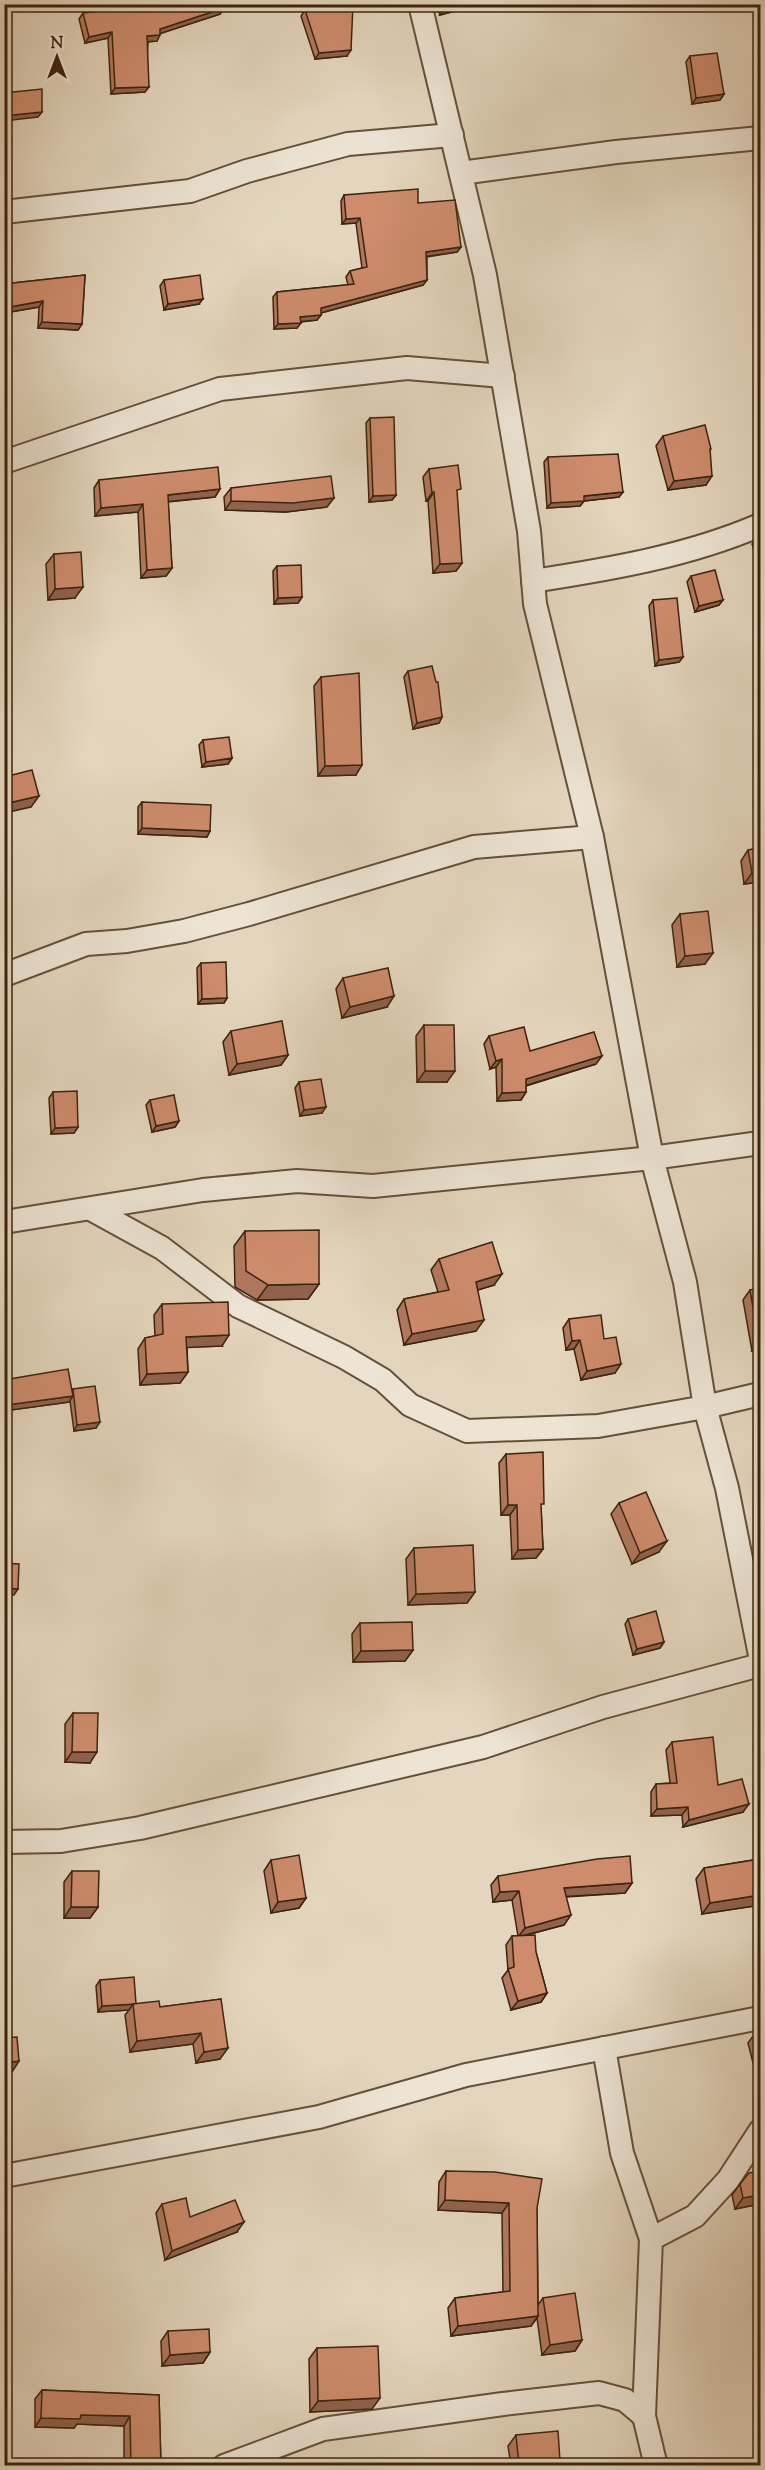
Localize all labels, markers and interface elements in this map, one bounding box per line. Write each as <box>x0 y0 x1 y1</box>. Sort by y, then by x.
north arrow <box>27 27 87 87</box>
text: N <box>51 33 64 56</box>

